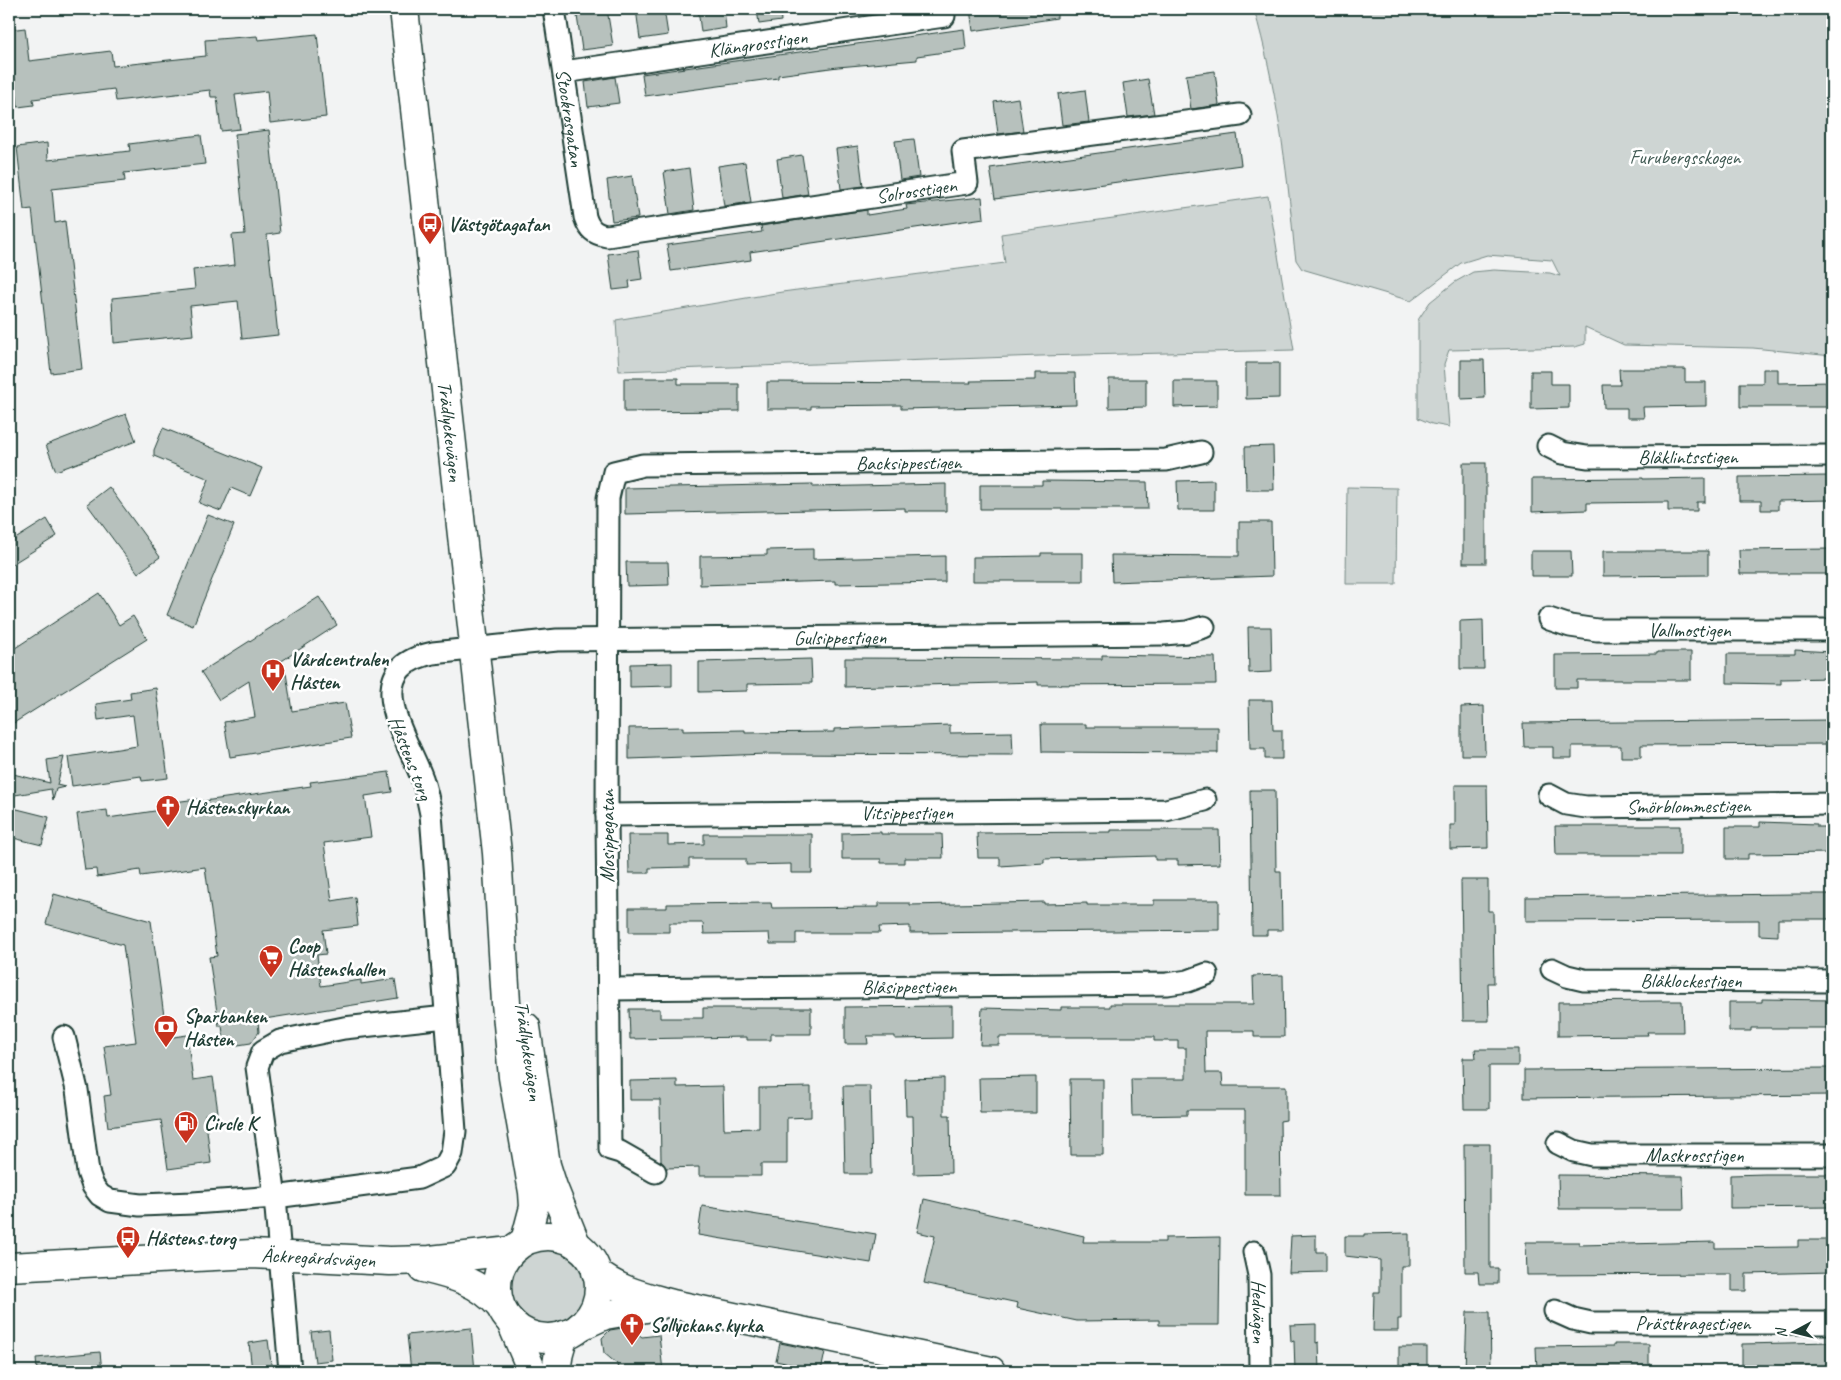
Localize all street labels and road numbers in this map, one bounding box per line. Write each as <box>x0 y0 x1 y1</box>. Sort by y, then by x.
street label: Klängrosstigen <box>707 24 810 64</box>
street label: Stockrosgatan <box>550 67 590 170</box>
street label: Solrosstigen <box>875 173 959 209</box>
street label: Trädlyckevägen <box>432 380 468 484</box>
street label: Blåklintsstigen <box>1638 444 1739 470</box>
street label: Backsippestigen <box>856 450 963 476</box>
street label: Vallmostigen <box>1648 618 1732 643</box>
street label: Gulsippestigen <box>793 625 887 651</box>
street label: Håstens torg <box>383 712 438 805</box>
street label: Mosippegatan <box>595 788 620 883</box>
street label: Smörblommestigen <box>1626 793 1752 820</box>
street label: Vitsippestigen <box>861 800 954 826</box>
street label: Blåklockestigen <box>1640 968 1743 994</box>
street label: Blåsippestigen <box>861 974 957 1000</box>
street label: Trädlyckevägen <box>509 1000 548 1104</box>
street label: Maskrosstigen <box>1646 1143 1745 1168</box>
street label: Äckregårdsvägen <box>261 1243 377 1273</box>
street label: Hedvägen <box>1246 1280 1272 1344</box>
street label: Prästkragestigen <box>1635 1311 1752 1336</box>

